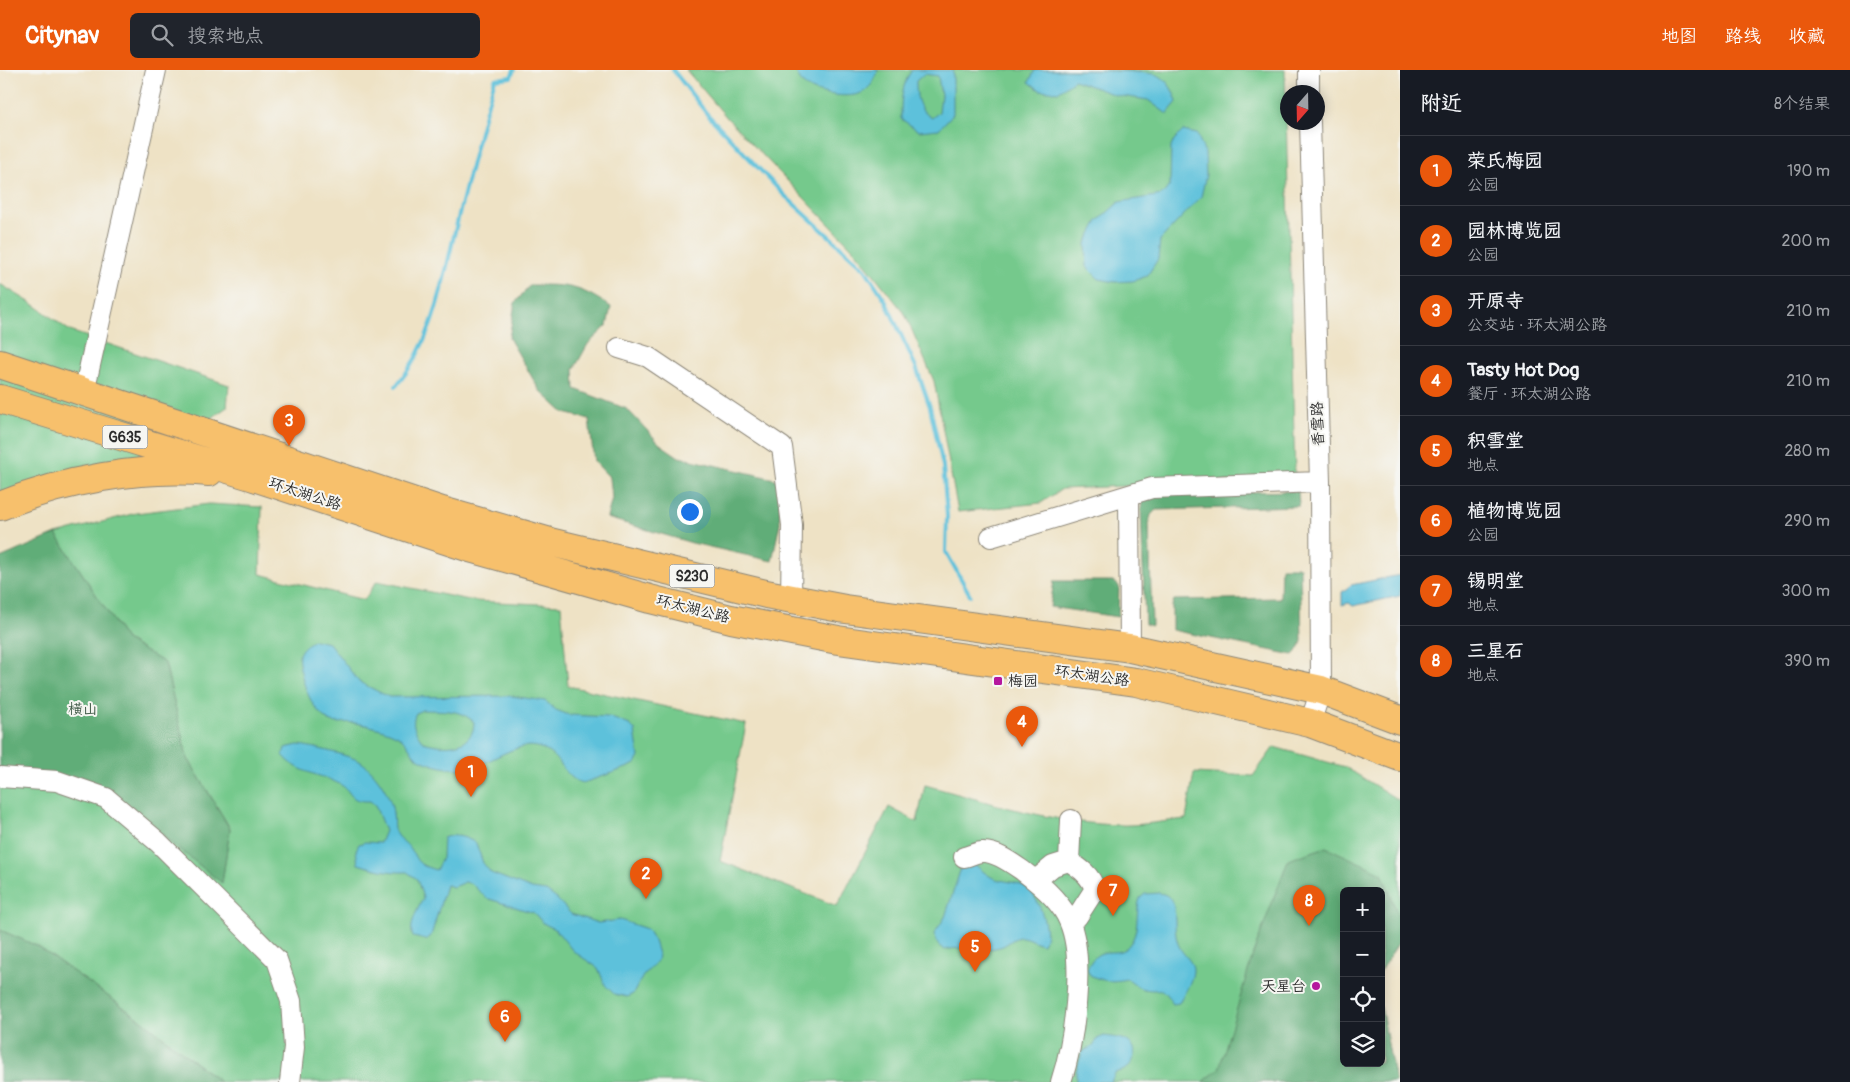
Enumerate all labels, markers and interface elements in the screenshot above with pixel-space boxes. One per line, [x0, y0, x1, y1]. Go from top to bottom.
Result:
search box [130, 13, 480, 58]
text: Citynav [25, 21, 100, 50]
icon: search [148, 21, 176, 49]
text: 搜索地点 [188, 24, 264, 48]
text: 地图 [1661, 25, 1697, 48]
text: 路线 [1725, 25, 1761, 48]
text: 收藏 [1789, 25, 1825, 48]
north arrow [1280, 85, 1325, 130]
text: 附近 [1420, 90, 1462, 117]
text: 8个结果 [1774, 94, 1830, 114]
text: 荣氏梅园 [1467, 149, 1543, 173]
text: 1 [1433, 161, 1439, 181]
text: 190 m [1787, 161, 1830, 181]
text: 公园 [1467, 175, 1499, 195]
text: 园林博览园 [1467, 219, 1562, 243]
text: 2 [1432, 231, 1440, 251]
text: 200 m [1782, 231, 1830, 251]
text: 公园 [1467, 245, 1499, 265]
text: 开原寺 [1467, 289, 1524, 313]
text: 3 [1432, 301, 1440, 321]
text: 210 m [1786, 301, 1830, 321]
text: 公交站 · 环太湖公路 [1467, 315, 1607, 335]
text: Tasty Hot Dog [1467, 358, 1579, 382]
text: 4 [1431, 371, 1441, 391]
text: 210 m [1786, 371, 1830, 391]
text: 餐厅 · 环太湖公路 [1467, 384, 1591, 404]
street label: 香雪路 [1308, 401, 1328, 447]
pin: 3 [273, 405, 305, 446]
road number: G635 [102, 426, 148, 448]
text: 积雪堂 [1467, 429, 1524, 453]
text: 5 [1432, 441, 1440, 461]
text: 280 m [1784, 441, 1830, 461]
text: 地点 [1467, 455, 1499, 475]
street label: 环太湖公路 [266, 473, 344, 515]
your location [677, 499, 703, 525]
text: 植物博览园 [1467, 499, 1562, 523]
text: 6 [1431, 511, 1441, 531]
text: 290 m [1784, 511, 1830, 531]
text: 公园 [1467, 525, 1499, 545]
road number: S230 [670, 564, 714, 588]
text: 锡明堂 [1467, 569, 1524, 593]
text: 7 [1432, 581, 1440, 601]
text: 300 m [1782, 581, 1830, 601]
street label: 环太湖公路 [654, 591, 732, 627]
text: 地点 [1467, 595, 1499, 615]
text: 三星石 [1467, 639, 1524, 663]
text: 8 [1432, 651, 1440, 671]
text: 390 m [1784, 651, 1830, 671]
street label: 环太湖公路 [1054, 661, 1130, 691]
text: 地点 [1467, 665, 1499, 685]
place label: 梅园 [1008, 672, 1038, 691]
marker: 梅园 [992, 675, 1004, 687]
park label: 横山 [68, 700, 98, 719]
pin: 4 [1006, 706, 1038, 747]
pin: 1 [455, 756, 487, 797]
pin: 2 [630, 858, 662, 899]
pin: 7 [1097, 875, 1129, 916]
pin: 8 [1293, 885, 1325, 926]
map controls [1340, 887, 1385, 1067]
button: + [1340, 887, 1385, 932]
pin: 5 [959, 931, 991, 972]
button: − [1340, 932, 1385, 977]
place label: 天星台 [1261, 977, 1306, 996]
button: locate [1340, 977, 1385, 1022]
marker: 天星台 [1310, 980, 1322, 992]
pin: 6 [489, 1001, 521, 1042]
button: layers [1340, 1022, 1385, 1067]

